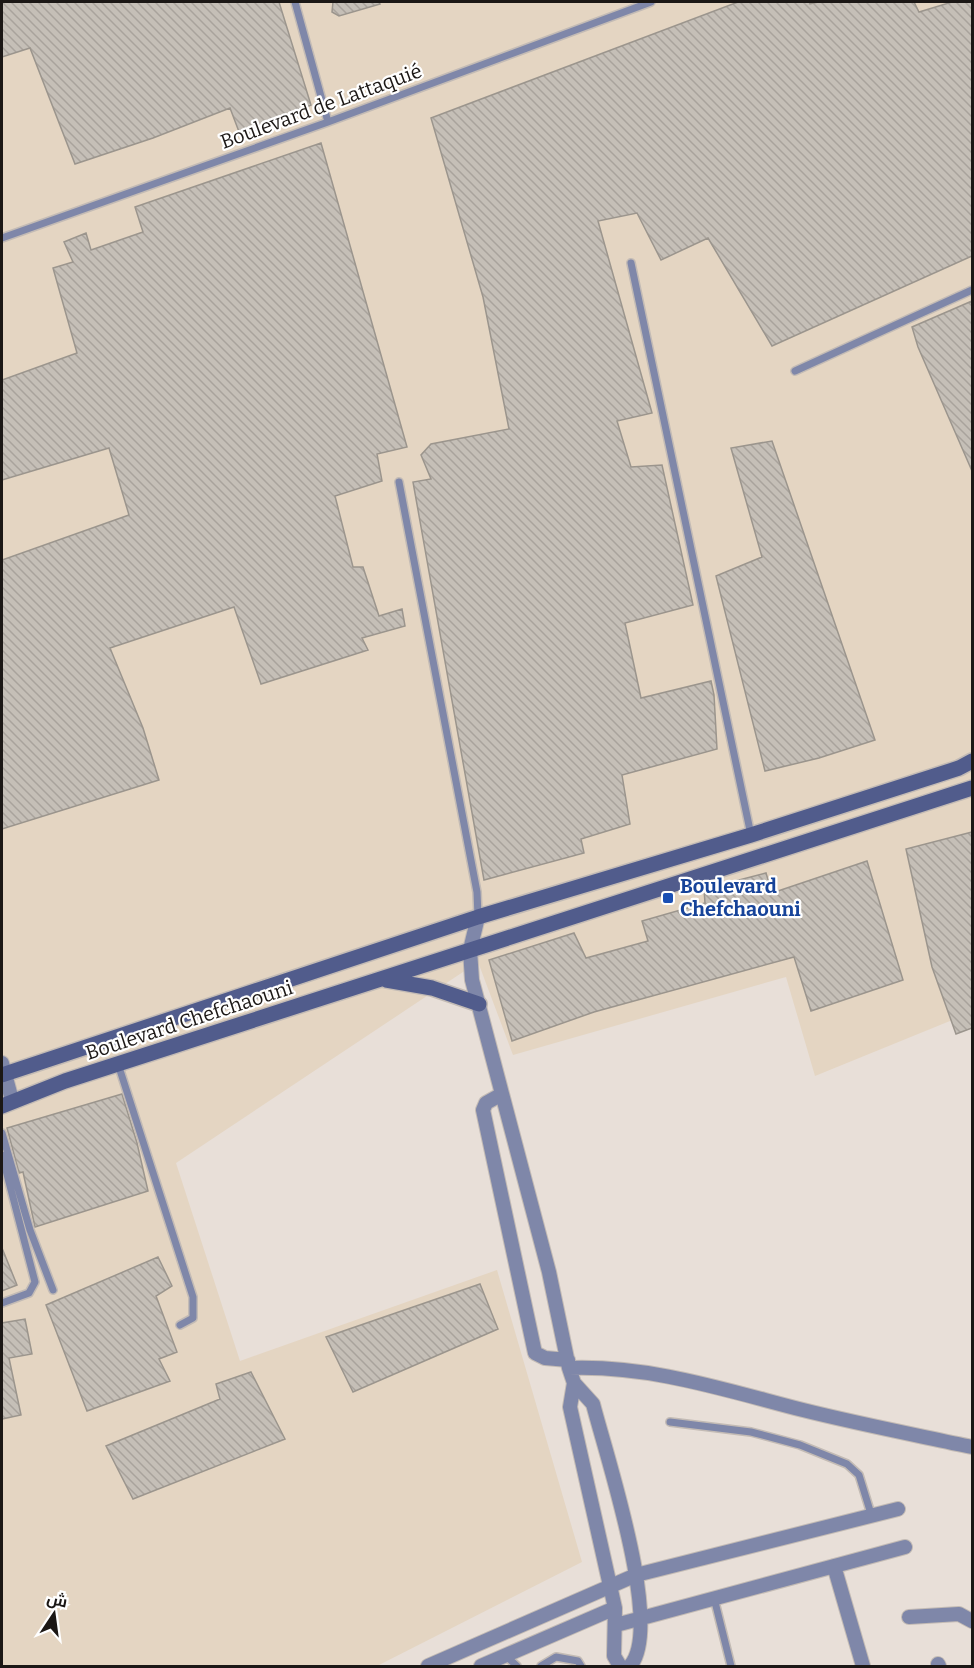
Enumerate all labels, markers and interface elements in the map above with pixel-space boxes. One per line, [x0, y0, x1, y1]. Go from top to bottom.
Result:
street label: Boulevard de Lattaquié [217, 58, 425, 154]
place label: Boulevard Chefchaouni [680, 874, 801, 921]
marker: Boulevard Chefchaouni [661, 891, 675, 905]
street label: Boulevard Chefchaouni [82, 975, 296, 1065]
north arrow [24, 1584, 84, 1644]
text: ش [45, 1588, 69, 1611]

